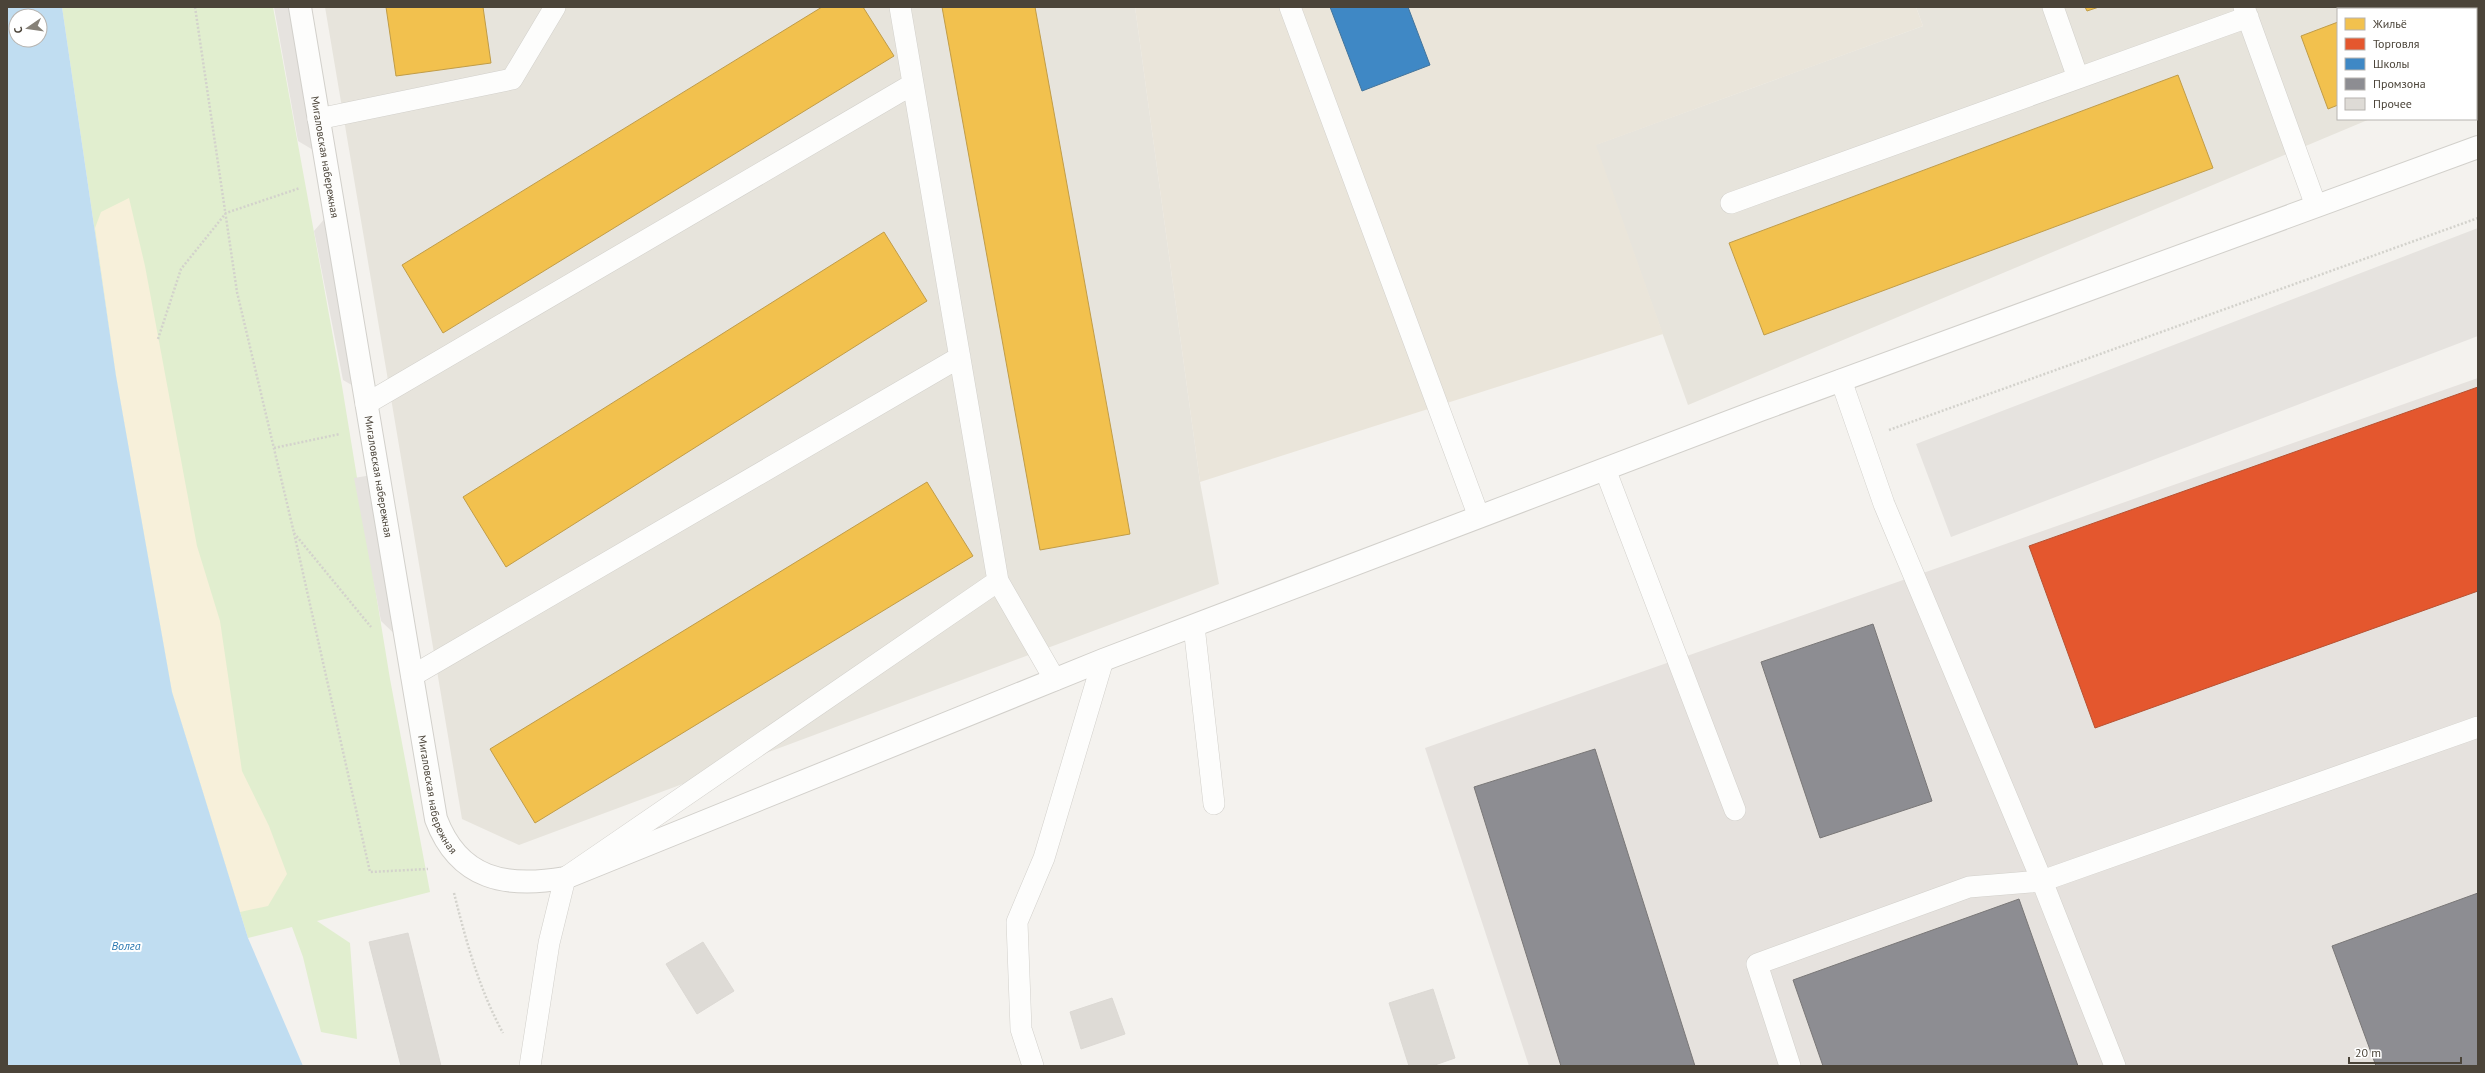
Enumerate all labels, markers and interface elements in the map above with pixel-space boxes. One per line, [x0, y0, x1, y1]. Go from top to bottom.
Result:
north arrow [8, 8, 48, 48]
legend [2337, 8, 2477, 120]
text: Жильё [2372, 16, 2407, 31]
text: С [11, 26, 26, 35]
text: Торговля [2373, 36, 2419, 51]
text: Школы [2373, 56, 2409, 71]
text: Промзона [2373, 76, 2426, 91]
street label: Мигаловская набережная [308, 95, 342, 219]
text: Прочее [2373, 96, 2412, 111]
street label: Мигаловская набережная [362, 414, 396, 538]
street label: Мигаловская набережная [415, 734, 460, 857]
water label: Волга [111, 938, 141, 953]
scale bar [2349, 1039, 2461, 1065]
text: 20 m [2355, 1045, 2381, 1060]

